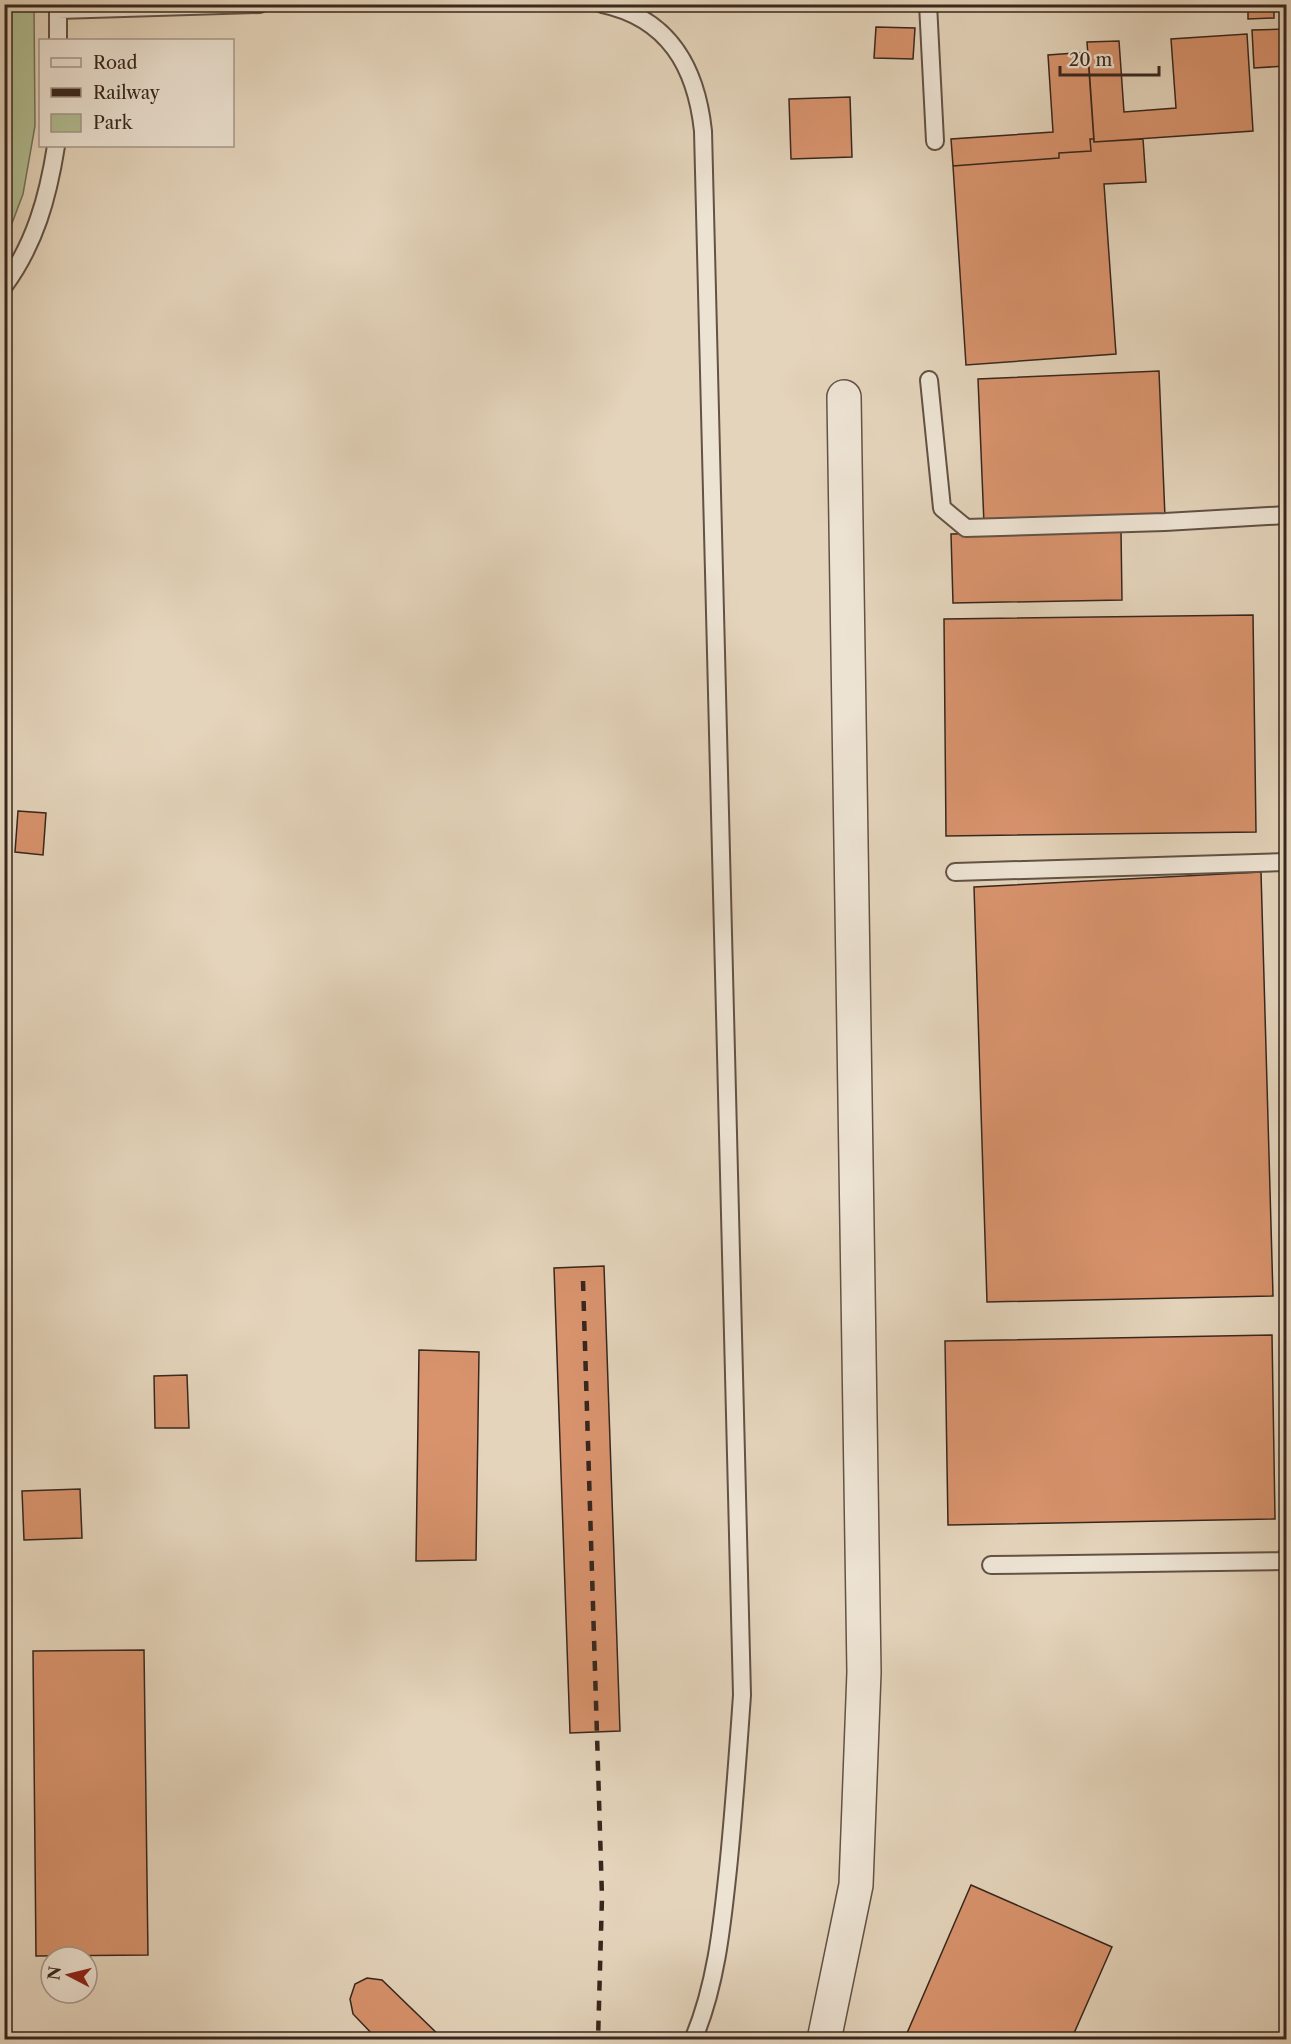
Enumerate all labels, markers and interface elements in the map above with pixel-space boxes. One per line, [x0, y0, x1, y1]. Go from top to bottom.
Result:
legend [39, 39, 234, 147]
scale bar [1060, 39, 1159, 77]
text: 20 m [1069, 49, 1113, 71]
text: Road [93, 52, 138, 74]
text: Railway [93, 82, 161, 104]
text: Park [93, 112, 134, 134]
north arrow [39, 1945, 99, 2005]
text: N [43, 1965, 65, 1981]

